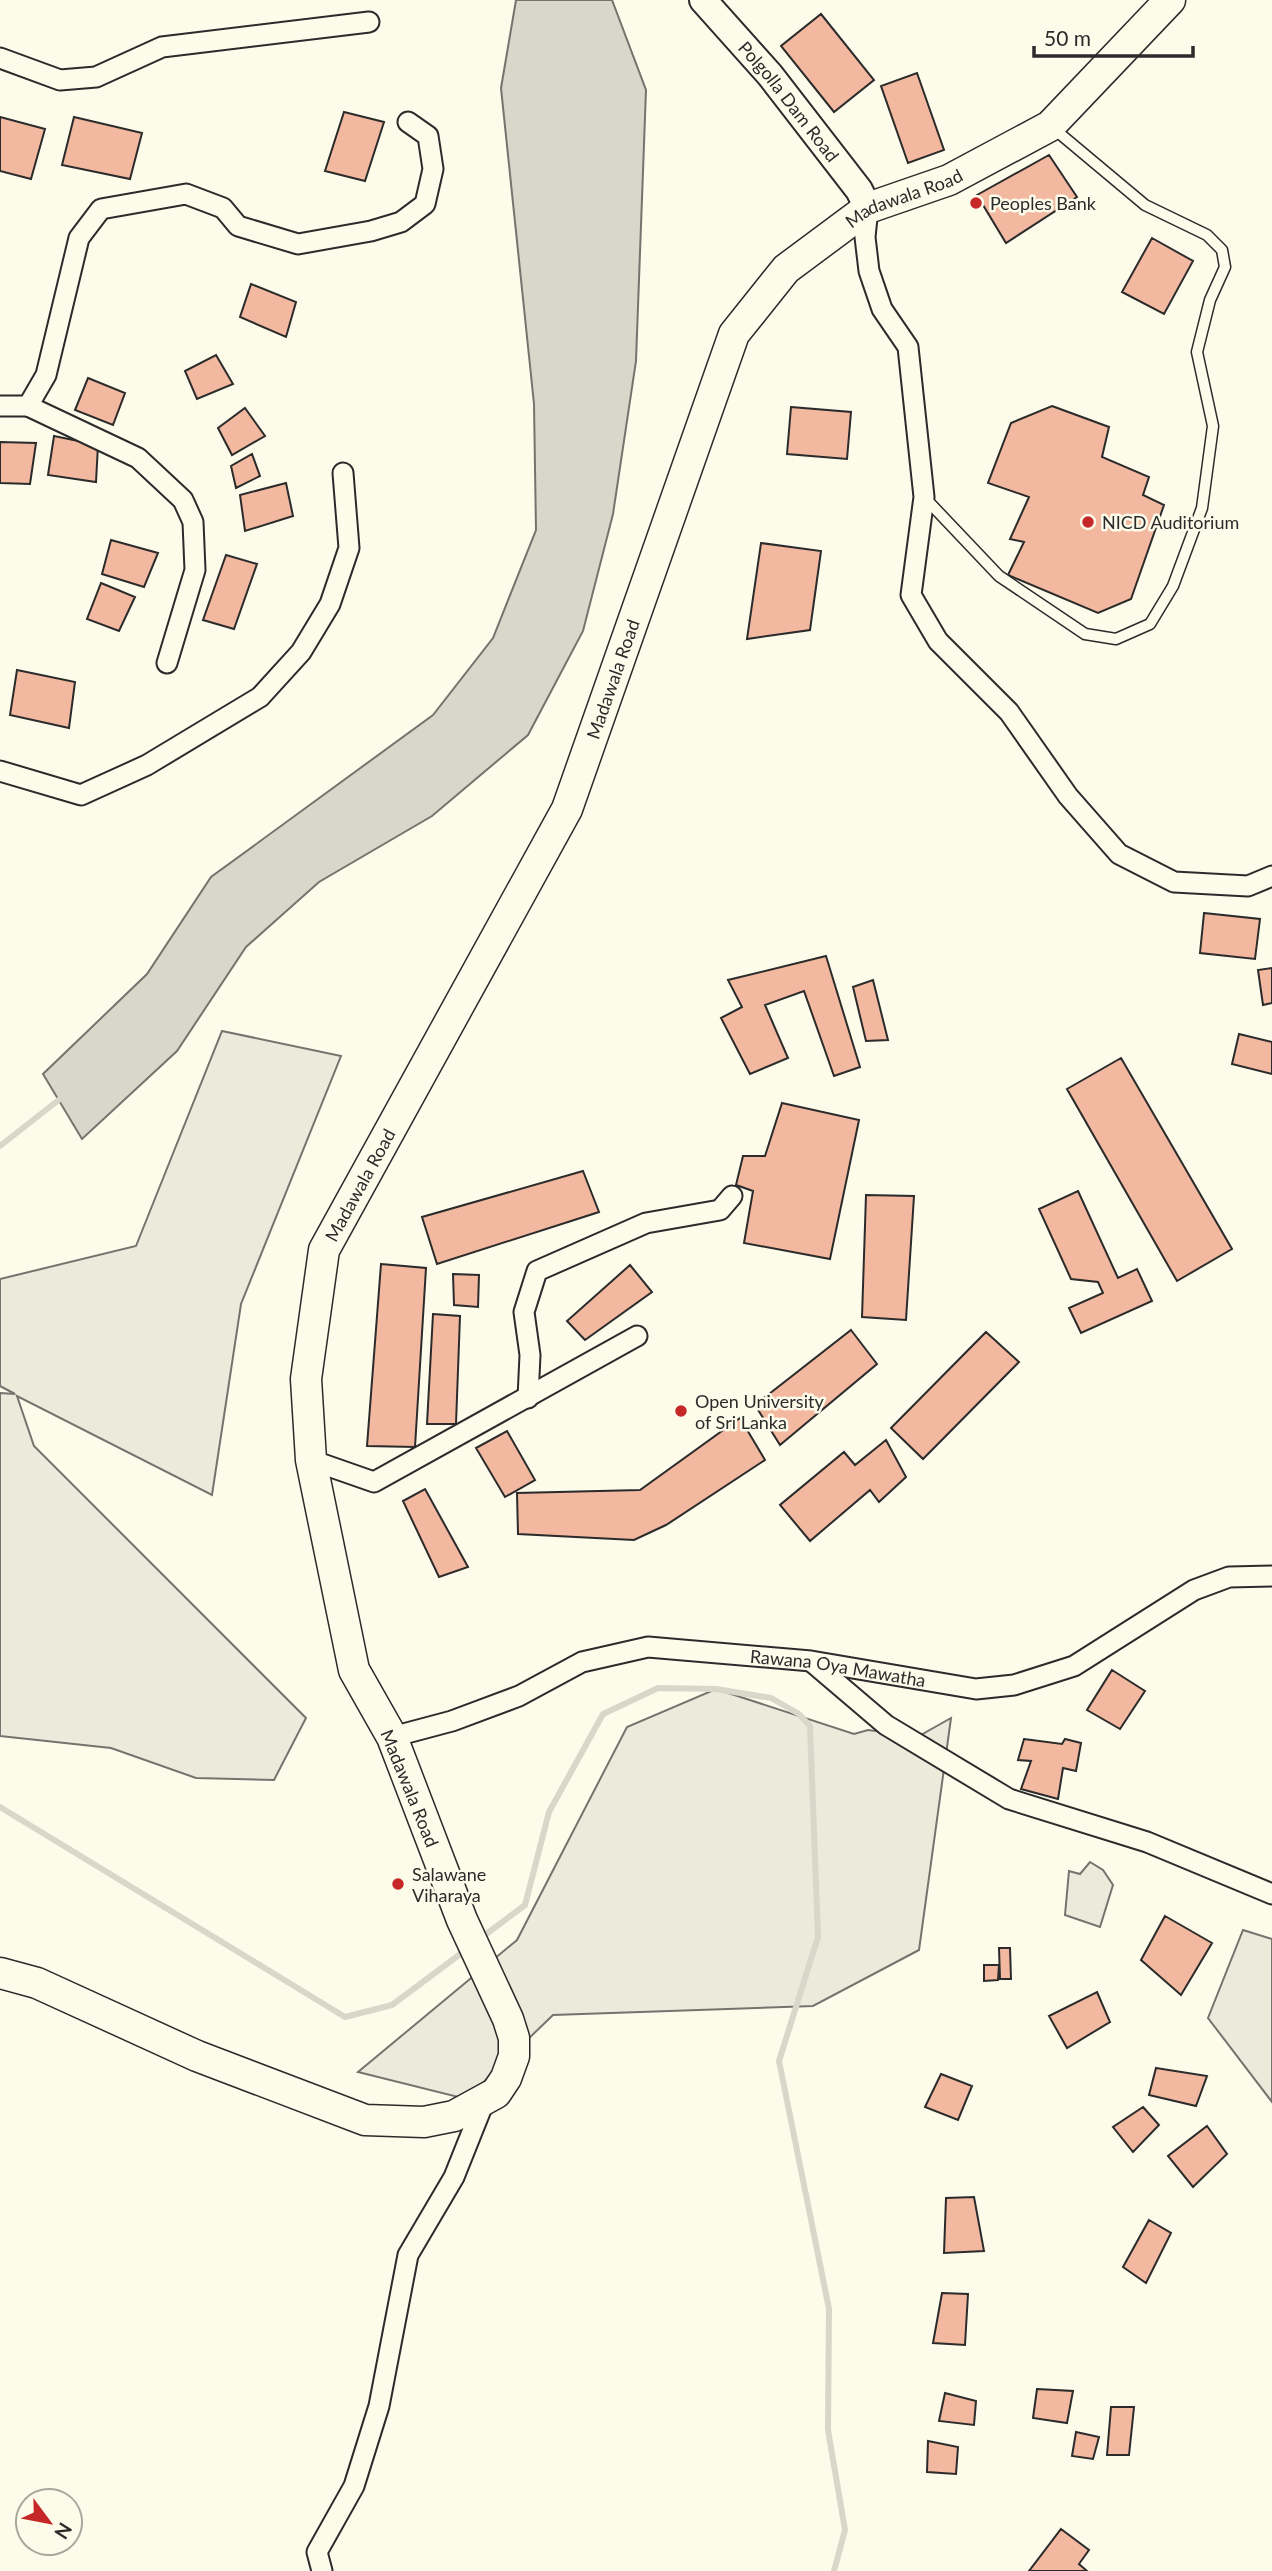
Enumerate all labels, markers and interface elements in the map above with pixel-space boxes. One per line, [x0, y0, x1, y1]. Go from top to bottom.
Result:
scale bar [1034, 14, 1193, 58]
text: 50 m [1044, 25, 1091, 50]
street label: Polgolla Dam Road [734, 37, 844, 166]
street label: Madawala Road [841, 164, 966, 232]
place label: Peoples Bank [990, 192, 1097, 214]
marker: Peoples Bank [968, 195, 984, 211]
place label: NICD Auditorium [1102, 511, 1239, 533]
marker: NICD Auditorium [1080, 514, 1096, 530]
street label: Madawala Road [582, 616, 644, 742]
street label: Madawala Road [320, 1125, 400, 1245]
place label: Open University of Sri Lanka [695, 1390, 824, 1433]
marker: Open University of Sri Lanka [673, 1403, 689, 1419]
street label: Rawana Oya Mawatha [749, 1645, 927, 1691]
street label: Madawala Road [376, 1726, 444, 1850]
place label: Salawane Viharaya [412, 1863, 486, 1906]
marker: Salawane Viharaya [390, 1876, 406, 1892]
north arrow [14, 2487, 84, 2557]
text: N [50, 2519, 77, 2544]

